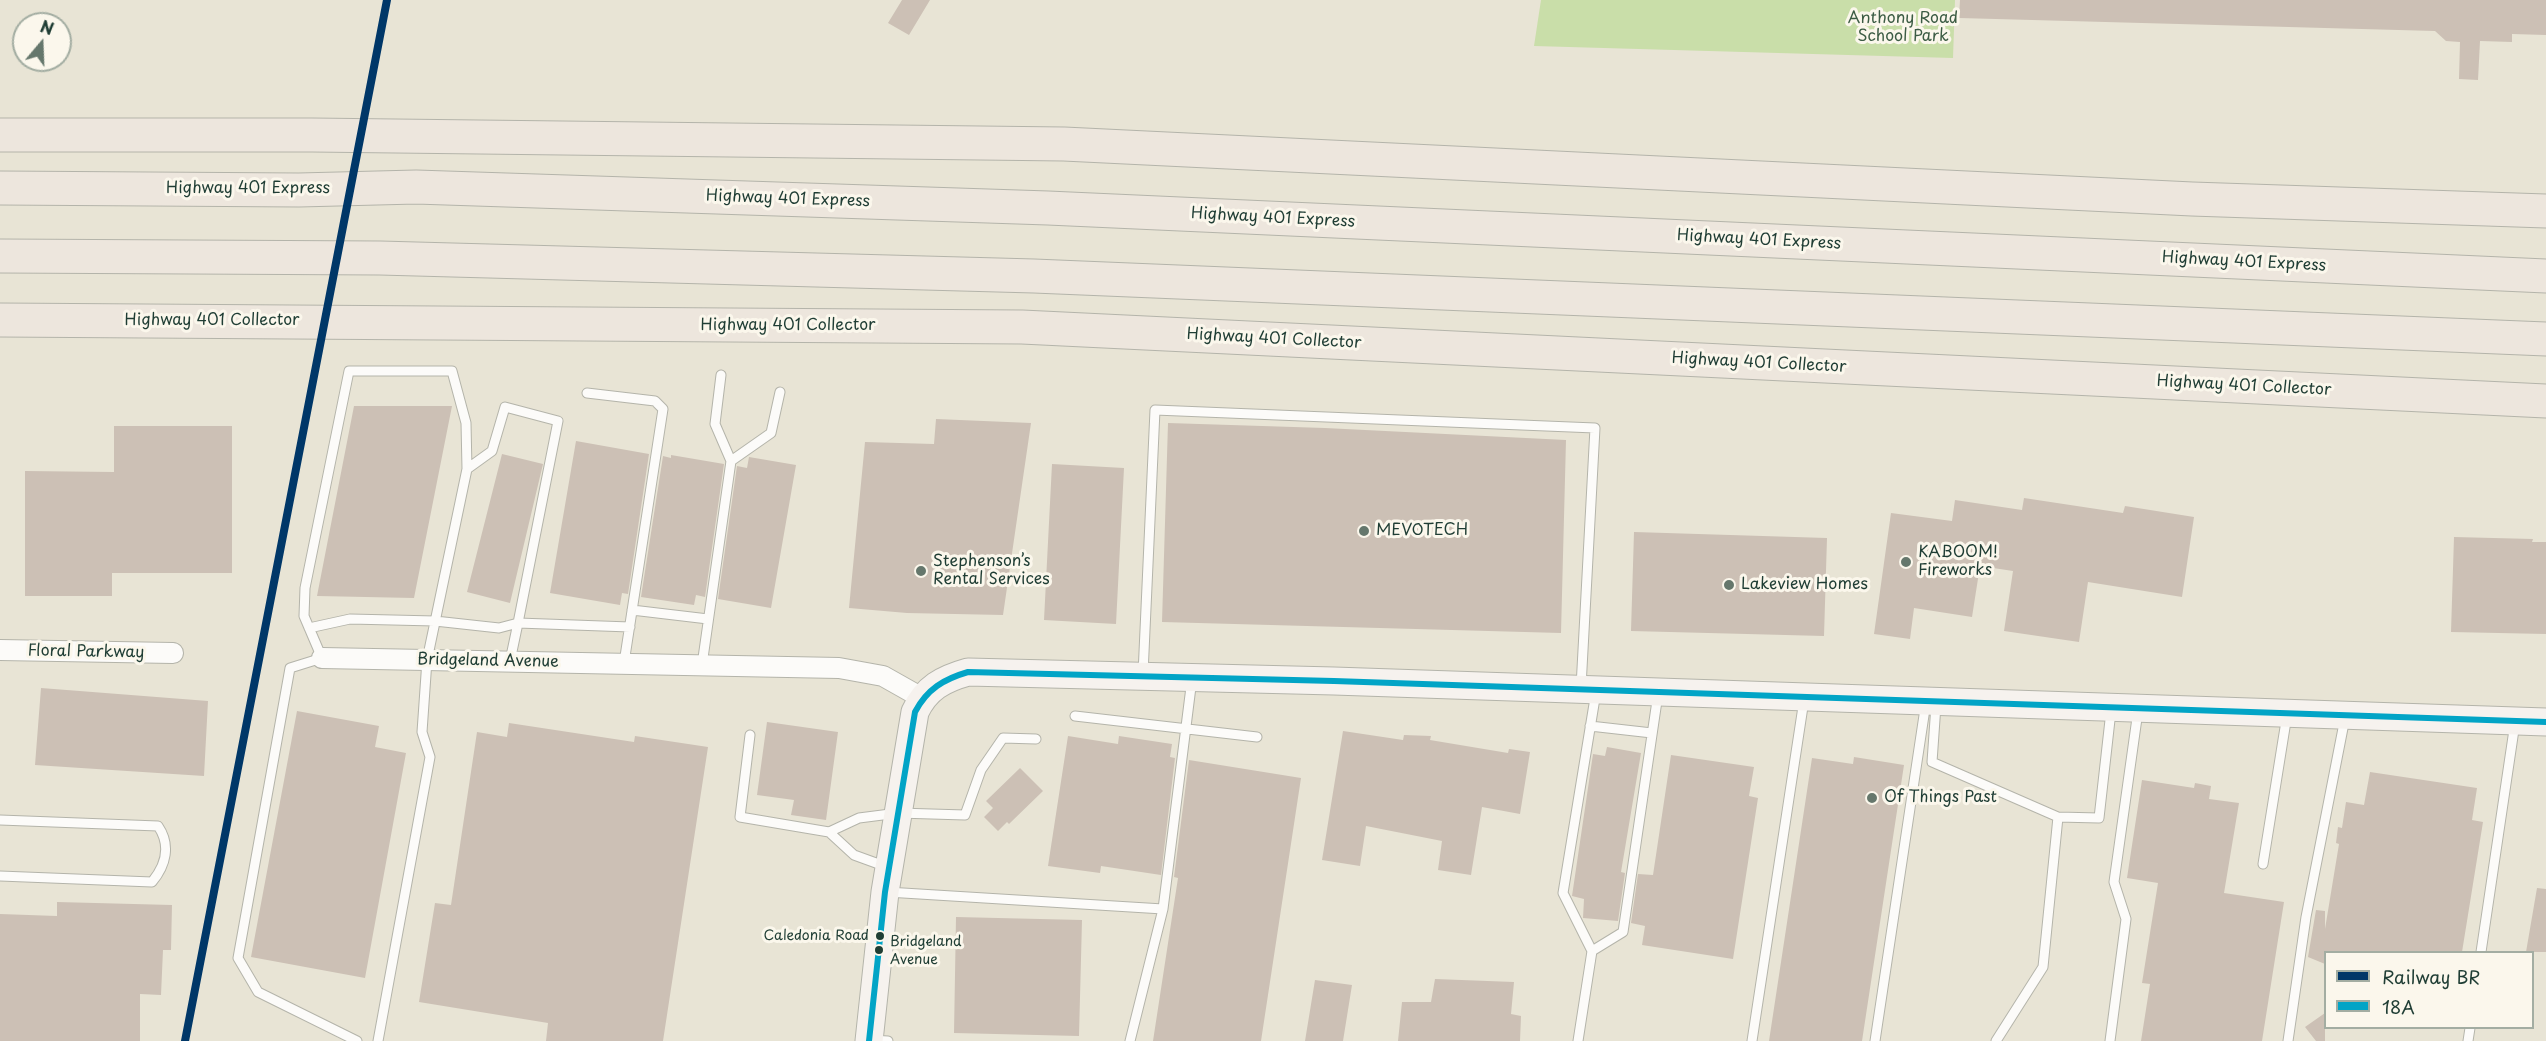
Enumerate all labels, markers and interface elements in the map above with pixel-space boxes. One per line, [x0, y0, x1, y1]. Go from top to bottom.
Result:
park label: Anthony Road School Park [1848, 9, 1958, 47]
north arrow [12, 12, 72, 72]
text: N [37, 13, 57, 40]
street label: Highway 401 Express [166, 179, 330, 199]
street label: Highway 401 Express [706, 187, 870, 211]
street label: Highway 401 Express [1191, 204, 1355, 232]
street label: Highway 401 Express [1677, 226, 1841, 254]
street label: Highway 401 Express [2162, 248, 2326, 276]
street label: Highway 401 Collector [125, 311, 299, 331]
street label: Highway 401 Collector [701, 316, 875, 336]
street label: Highway 401 Collector [1186, 325, 1362, 353]
street label: Highway 401 Collector [1671, 349, 1847, 377]
street label: Highway 401 Collector [2156, 372, 2332, 400]
place label: MEVOTECH [1376, 521, 1468, 541]
marker: MEVOTECH [1357, 524, 1371, 538]
place label: KABOOM! Fireworks [1918, 543, 1998, 581]
place label: Stephenson’s Rental Services [933, 552, 1050, 590]
marker: KABOOM! Fireworks [1899, 555, 1913, 569]
marker: Stephenson’s Rental Services [914, 564, 928, 578]
place label: Lakeview Homes [1741, 575, 1868, 595]
marker: Lakeview Homes [1722, 578, 1736, 592]
street label: Floral Parkway [27, 641, 145, 663]
street label: Bridgeland Avenue [417, 650, 559, 672]
place label: Of Things Past [1884, 788, 1997, 808]
marker: Of Things Past [1865, 791, 1879, 805]
place label: Caledonia Road [764, 928, 869, 944]
marker: Caledonia Road [874, 930, 886, 942]
place label: Bridgeland Avenue [890, 934, 962, 966]
marker: Bridgeland Avenue [873, 944, 885, 956]
legend [2324, 951, 2534, 1029]
text: Railway BR [2382, 963, 2480, 990]
text: 18A [2382, 993, 2415, 1020]

